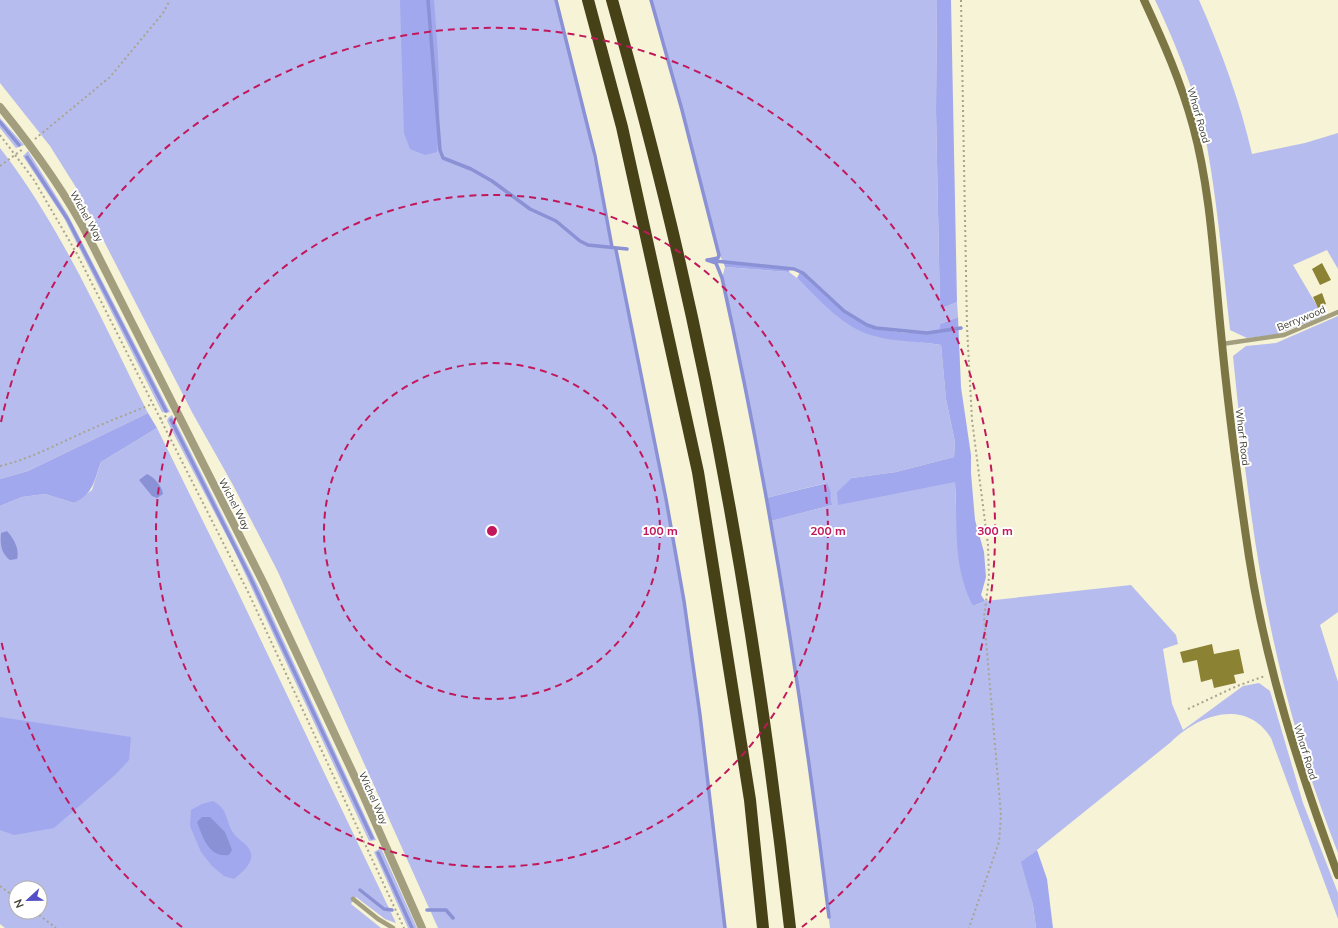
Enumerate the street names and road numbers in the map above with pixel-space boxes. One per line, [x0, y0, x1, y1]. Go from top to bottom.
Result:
street label: Wharf Road [1184, 86, 1213, 145]
street label: Wichel Way [67, 188, 106, 245]
street label: Berrywood [1275, 303, 1327, 334]
street label: Wharf Road [1233, 408, 1252, 466]
street label: Wichel Way [216, 476, 253, 533]
street label: Wharf Road [1291, 723, 1320, 781]
street label: Wichel Way [356, 770, 391, 827]

